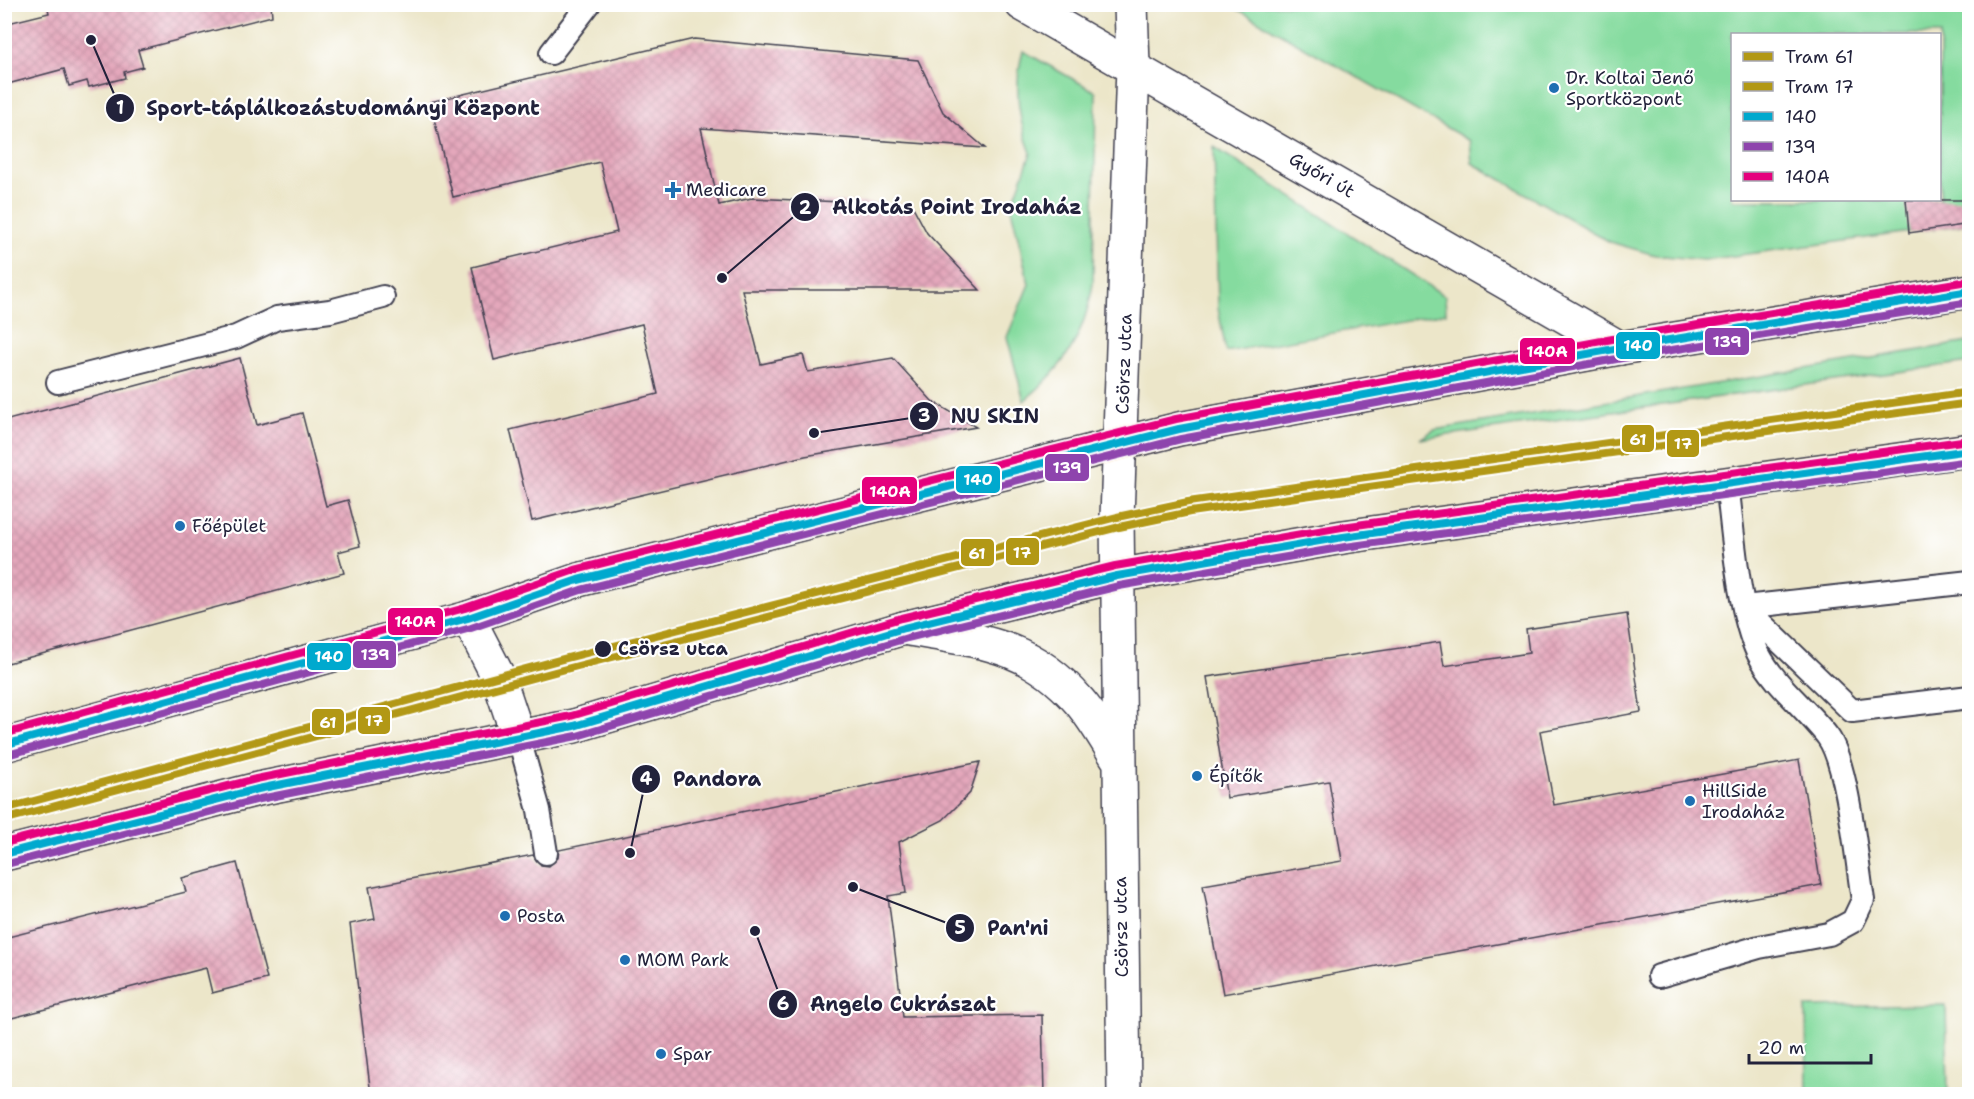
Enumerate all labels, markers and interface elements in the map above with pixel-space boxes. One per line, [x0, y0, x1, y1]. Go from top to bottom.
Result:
legend [1731, 33, 1941, 201]
text: Tram 61 [1785, 45, 1853, 69]
place label: Dr. Koltai Jenő Sportközpont [1566, 66, 1694, 111]
text: Tram 17 [1785, 75, 1854, 99]
marker: Dr. Koltai Jenő Sportközpont [1547, 81, 1561, 95]
callout: Sport-táplálkozástudományi Központ [105, 89, 552, 127]
text: Sport-táplálkozástudományi Központ [146, 95, 540, 121]
text: 1 [116, 96, 124, 120]
text: 140 [1785, 105, 1817, 129]
text: 139 [1785, 135, 1816, 159]
street label: Győri út [1285, 147, 1359, 203]
text: 140A [1785, 165, 1830, 189]
place label: Medicare [686, 178, 767, 202]
marker: Medicare [664, 181, 682, 199]
callout: Alkotás Point Irodaház [790, 188, 1094, 226]
text: Alkotás Point Irodaház [832, 194, 1082, 220]
text: 2 [799, 196, 812, 220]
street label: Csörsz utca [1110, 313, 1138, 415]
line badge: 139 [1704, 327, 1750, 356]
line badge: 140 [1615, 331, 1661, 360]
text: 139 [1713, 331, 1741, 352]
text: 140 [1623, 335, 1653, 356]
line badge: 140A [1519, 337, 1576, 365]
text: 140A [1526, 341, 1568, 362]
callout: NU SKIN [909, 397, 1052, 435]
text: NU SKIN [951, 403, 1039, 429]
text: 3 [918, 404, 930, 428]
line badge: 61 [1621, 424, 1655, 453]
text: 61 [1629, 429, 1647, 450]
line badge: 17 [1666, 429, 1700, 458]
text: 17 [1674, 433, 1692, 454]
line badge: 139 [1044, 453, 1090, 482]
text: 139 [1053, 457, 1081, 478]
line badge: 140 [955, 465, 1001, 494]
text: 140 [963, 469, 993, 490]
line badge: 140A [861, 476, 918, 505]
text: 140A [869, 481, 911, 502]
place label: Főépület [192, 514, 266, 538]
marker: Főépület [173, 519, 187, 533]
line badge: 17 [1005, 537, 1040, 566]
line badge: 61 [960, 538, 995, 567]
text: 17 [1013, 542, 1031, 563]
text: 61 [968, 543, 986, 564]
line badge: 140A [387, 607, 444, 636]
text: 140A [394, 611, 436, 632]
place label: Csörsz utca [618, 637, 728, 661]
marker: Csörsz utca [593, 639, 613, 659]
line badge: 139 [352, 640, 397, 669]
line badge: 140 [306, 642, 352, 671]
text: 139 [361, 644, 389, 665]
text: 140 [314, 646, 344, 667]
line badge: 17 [357, 706, 391, 735]
line badge: 61 [311, 708, 345, 736]
text: 17 [365, 710, 383, 731]
text: 61 [319, 712, 337, 733]
callout: Pandora [631, 760, 773, 798]
place label: Építők [1209, 764, 1263, 788]
text: Pandora [673, 766, 761, 792]
text: 4 [640, 767, 653, 791]
marker: Építők [1190, 769, 1204, 783]
place label: HillSide Irodaház [1702, 779, 1785, 824]
marker: HillSide Irodaház [1683, 794, 1697, 808]
street label: Csörsz utca [1108, 876, 1134, 978]
place label: Posta [517, 904, 565, 928]
marker: Posta [498, 909, 512, 923]
callout: Pan'ni [945, 909, 1060, 947]
text: Pan'ni [987, 915, 1049, 941]
text: 5 [954, 916, 966, 940]
place label: MOM Park [637, 948, 729, 972]
marker: MOM Park [618, 953, 632, 967]
callout: Angelo Cukrászat [768, 985, 1008, 1023]
text: Angelo Cukrászat [810, 991, 996, 1017]
text: 6 [777, 992, 789, 1016]
scale bar [1749, 1027, 1870, 1065]
text: 20 m [1758, 1036, 1804, 1060]
place label: Spar [673, 1042, 712, 1066]
marker: Spar [654, 1047, 668, 1061]

